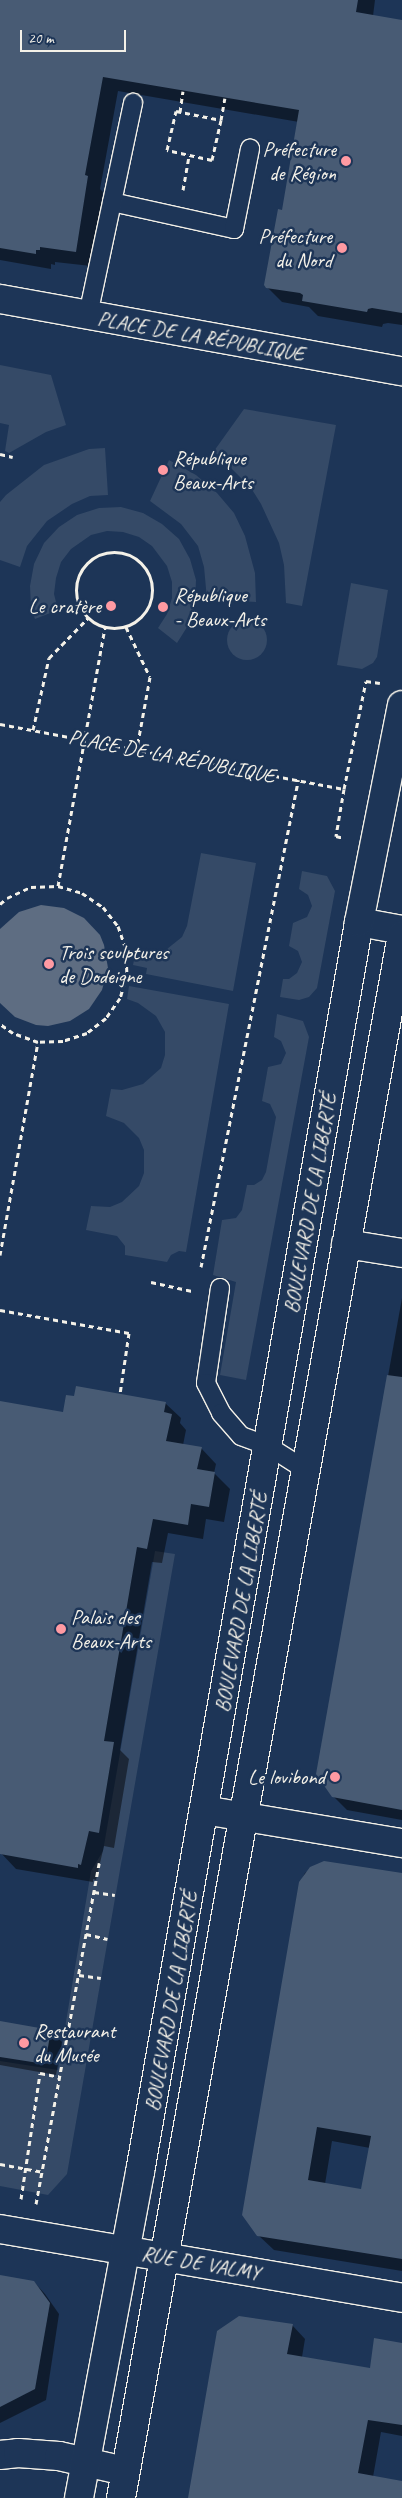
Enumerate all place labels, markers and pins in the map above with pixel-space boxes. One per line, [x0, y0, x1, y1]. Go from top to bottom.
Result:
place label: Préfecture de Région [262, 136, 336, 186]
marker: Préfecture de Région [340, 155, 352, 167]
place label: Préfecture du Nord [258, 223, 332, 273]
marker: Préfecture du Nord [336, 242, 348, 254]
place label: République Beaux-Arts [173, 445, 253, 495]
marker: République Beaux-Arts [157, 464, 169, 476]
place label: République - Beaux-Arts [174, 582, 266, 632]
place label: Le cratère [28, 593, 101, 619]
marker: Le cratère [105, 600, 117, 612]
marker: République - Beaux-Arts [156, 600, 170, 614]
place label: Trois sculptures de Dodeigne [59, 939, 168, 989]
marker: Trois sculptures de Dodeigne [43, 958, 55, 970]
place label: Palais des Beaux-Arts [71, 1604, 151, 1654]
marker: Palais des Beaux-Arts [55, 1623, 67, 1635]
place label: Le lovibond [248, 1764, 325, 1790]
marker: Le lovibond [329, 1771, 341, 1783]
place label: Restaurant du Musée [34, 2018, 115, 2068]
marker: Restaurant du Musée [18, 2037, 30, 2049]

